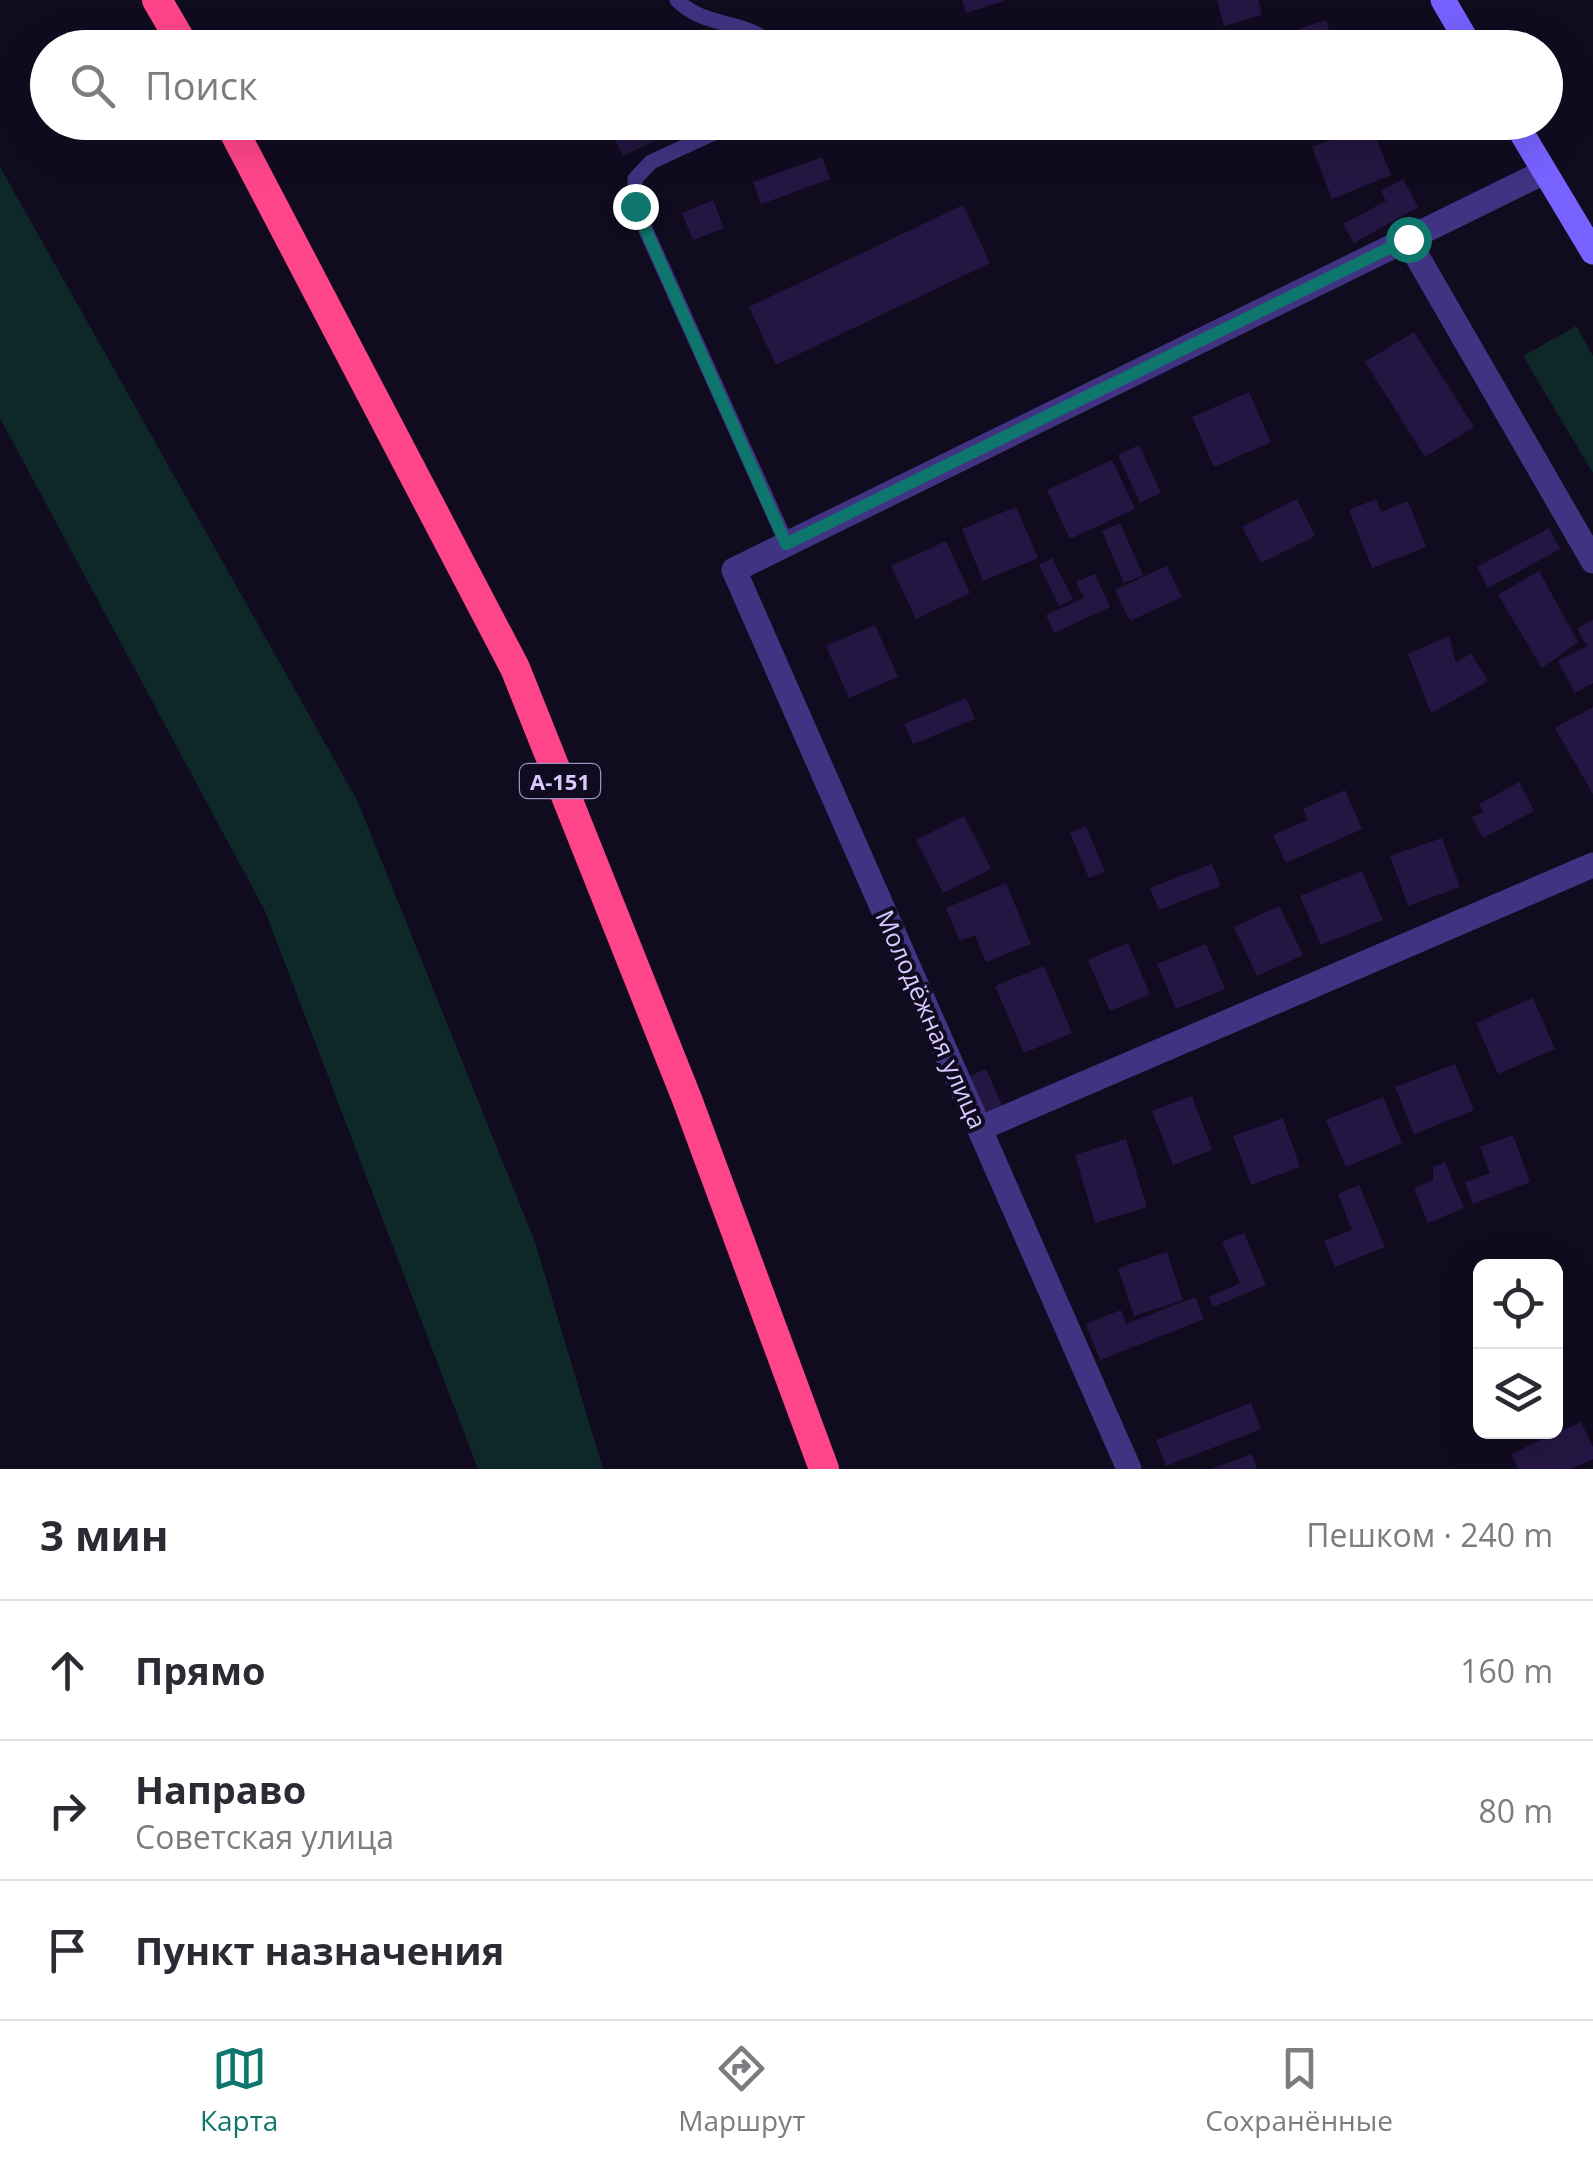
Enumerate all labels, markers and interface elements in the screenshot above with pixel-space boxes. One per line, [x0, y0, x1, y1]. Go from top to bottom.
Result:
search box [30, 30, 1563, 140]
icon: search [65, 58, 120, 113]
text: Поиск [145, 59, 258, 111]
route end [613, 184, 659, 230]
route start [1386, 217, 1432, 263]
road number: А-151 [520, 764, 600, 798]
street label: Молодёжная улица [868, 904, 996, 1134]
map controls [1473, 1259, 1563, 1439]
button: locate [1473, 1259, 1563, 1349]
button: layers [1473, 1349, 1563, 1439]
text: 3 мин [40, 1506, 168, 1563]
text: Пешком · 240 m [1306, 1513, 1553, 1556]
icon: ahead [40, 1643, 95, 1698]
text: Прямо [135, 1644, 266, 1696]
text: 160 m [1460, 1649, 1553, 1692]
text: Направо [135, 1763, 306, 1815]
icon: right [40, 1783, 95, 1838]
text: 80 m [1478, 1789, 1553, 1832]
text: Советская улица [135, 1815, 394, 1858]
icon: arrive [40, 1923, 95, 1978]
text: Пункт назначения [135, 1924, 504, 1976]
tab: Карта [200, 2041, 278, 2139]
tab: Маршрут [678, 2041, 805, 2139]
tab: Сохранённые [1205, 2041, 1393, 2139]

